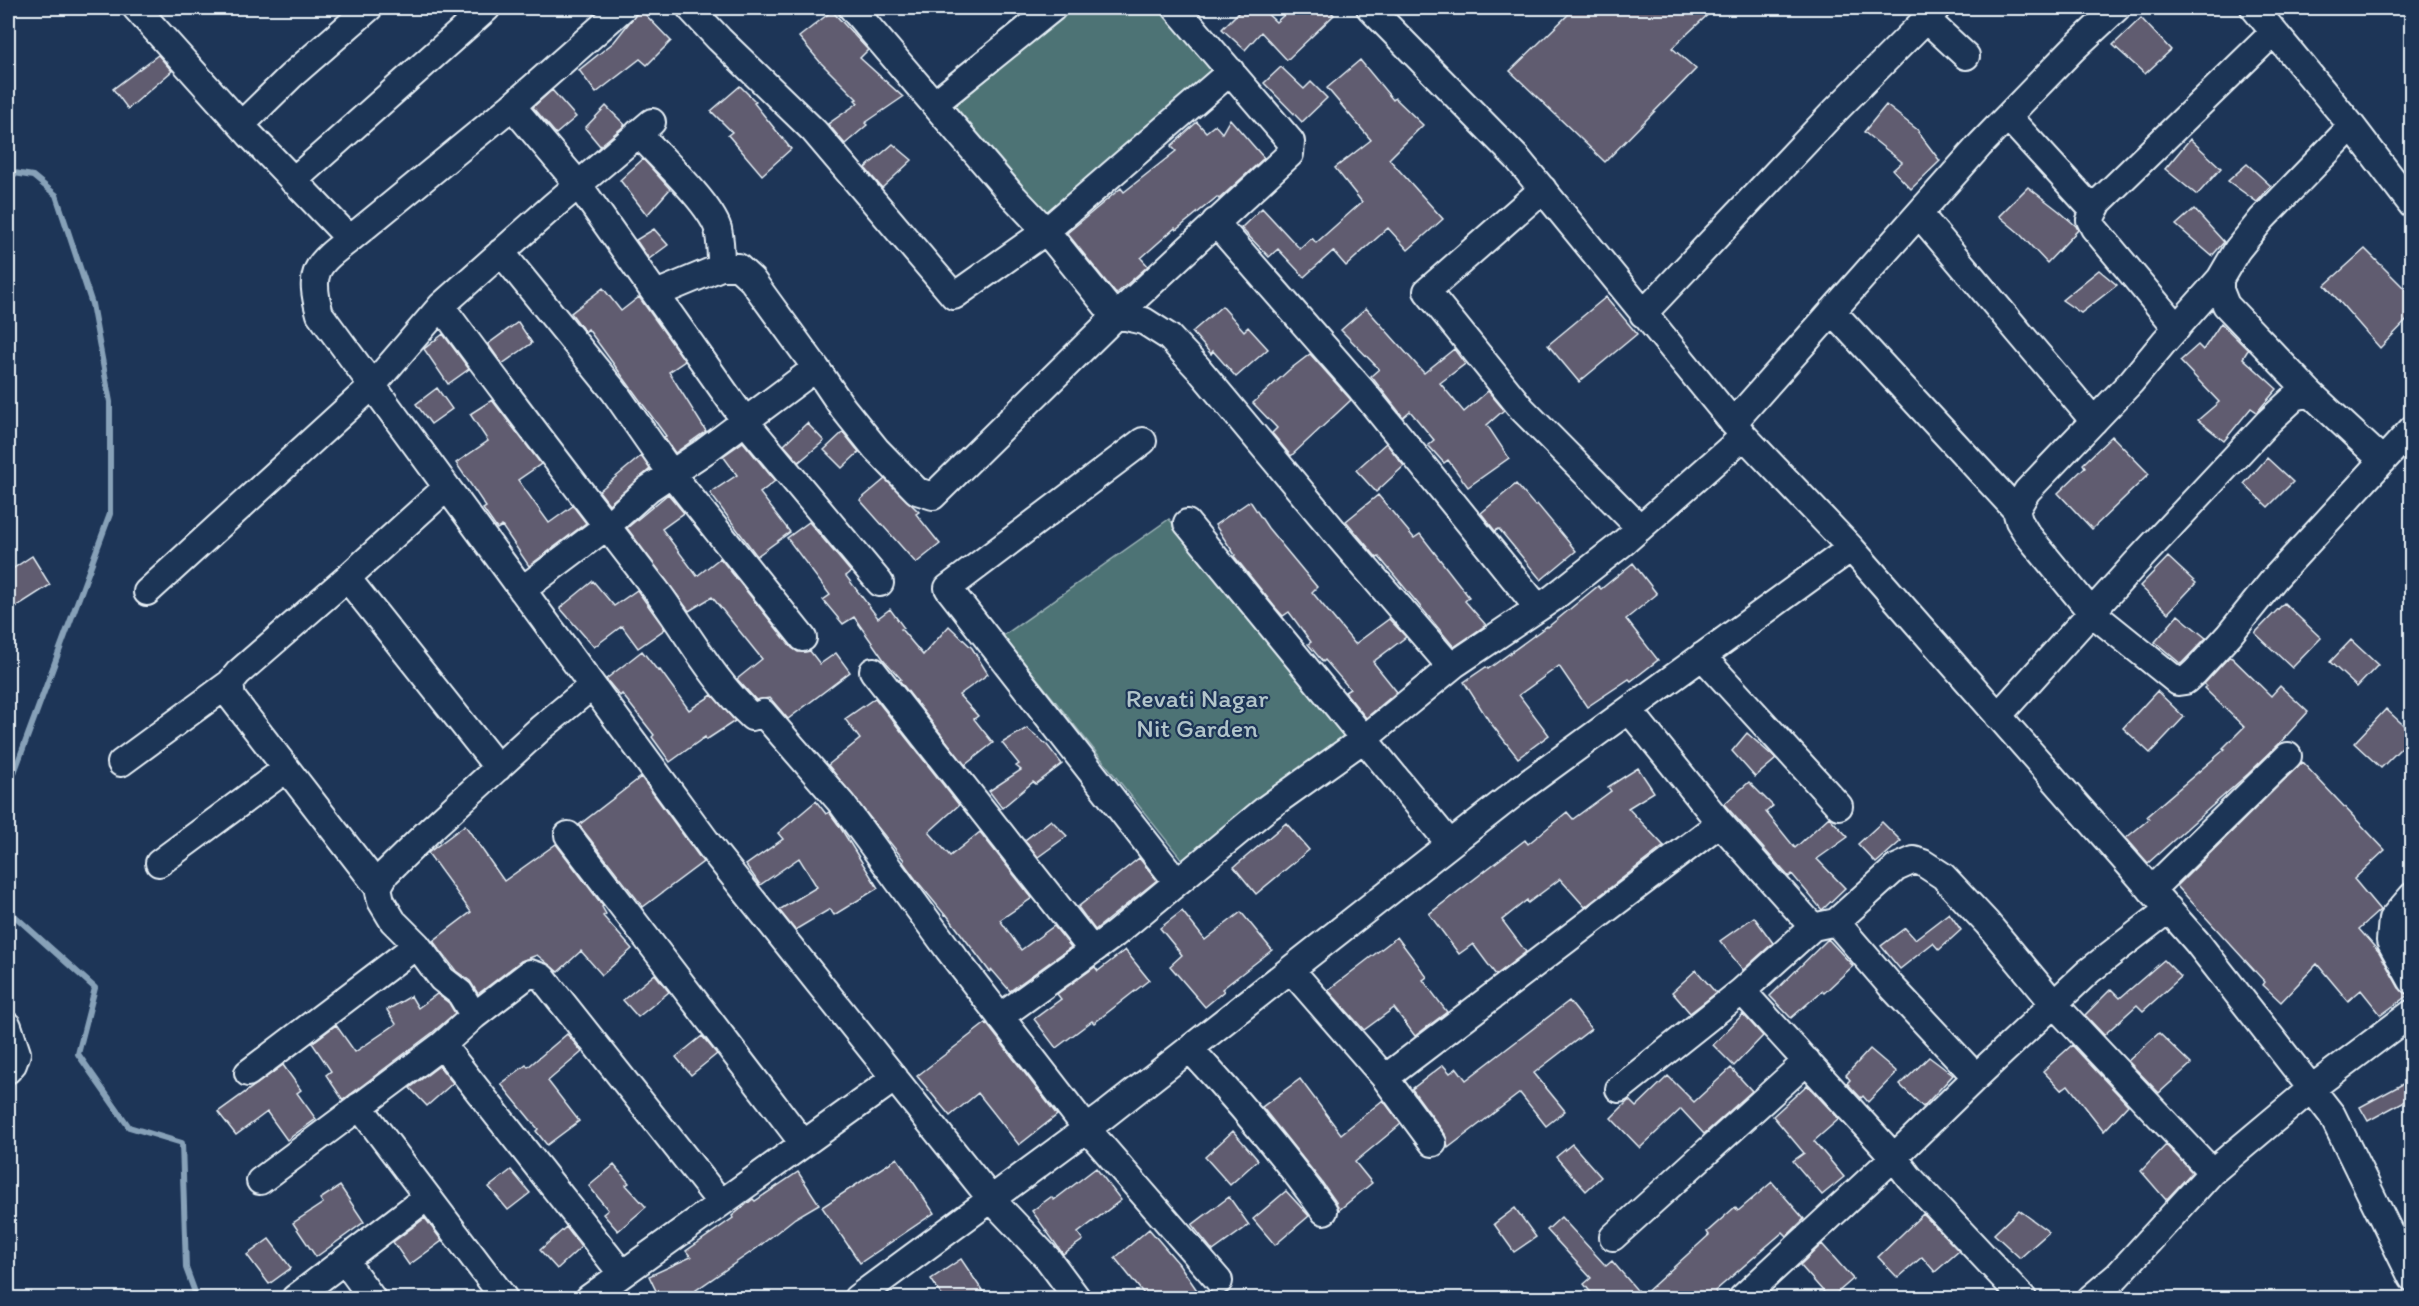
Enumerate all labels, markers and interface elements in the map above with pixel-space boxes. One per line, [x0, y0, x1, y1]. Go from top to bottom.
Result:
park label: Revati Nagar Nit Garden [1126, 682, 1269, 744]

